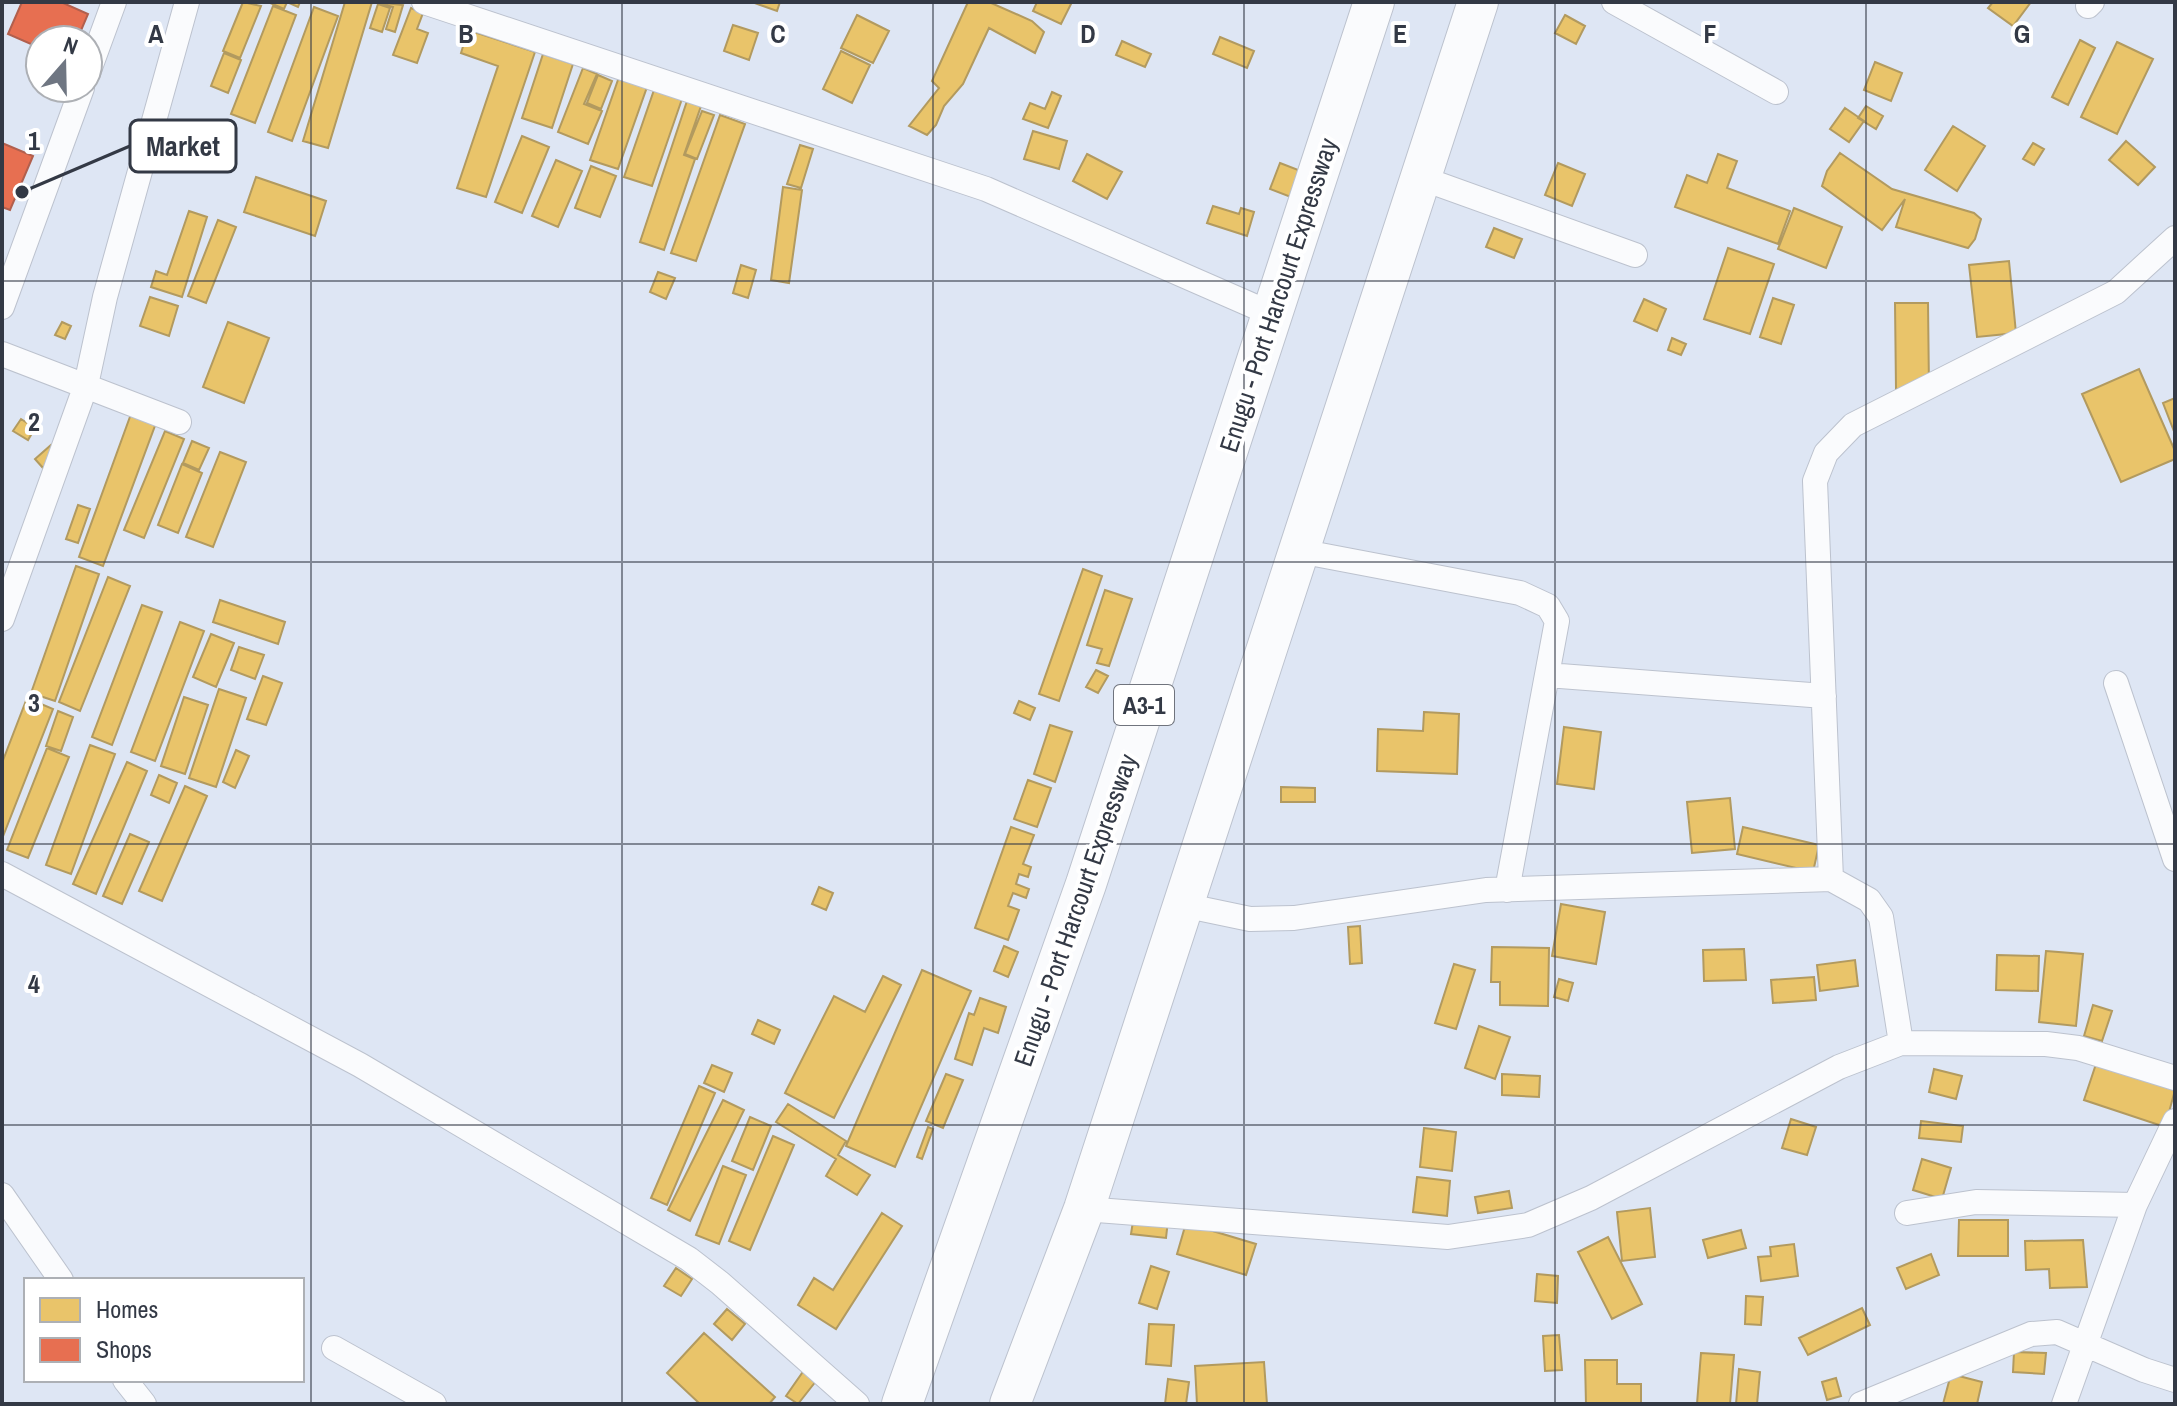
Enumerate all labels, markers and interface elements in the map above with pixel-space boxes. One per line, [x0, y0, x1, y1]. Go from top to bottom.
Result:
text: A [148, 16, 164, 51]
text: B [458, 16, 474, 51]
text: C [770, 16, 786, 51]
text: D [1080, 16, 1096, 51]
text: E [1393, 16, 1407, 51]
text: F [1703, 16, 1717, 51]
text: G [2014, 16, 2030, 51]
north arrow [24, 24, 104, 104]
text: N [60, 29, 82, 62]
callout: Market [130, 120, 236, 172]
text: 1 [28, 123, 40, 158]
text: Market [146, 127, 220, 165]
street label: Enugu - Port Harcourt Expressway [1211, 133, 1345, 456]
text: 2 [28, 404, 40, 439]
text: 3 [28, 685, 40, 720]
road number: A3-1 [1114, 685, 1174, 725]
street label: Enugu - Port Harcourt Expressway [1005, 749, 1145, 1071]
text: 4 [28, 966, 40, 1001]
legend [24, 1278, 304, 1382]
text: Homes [96, 1293, 158, 1325]
text: Shops [96, 1333, 152, 1365]

